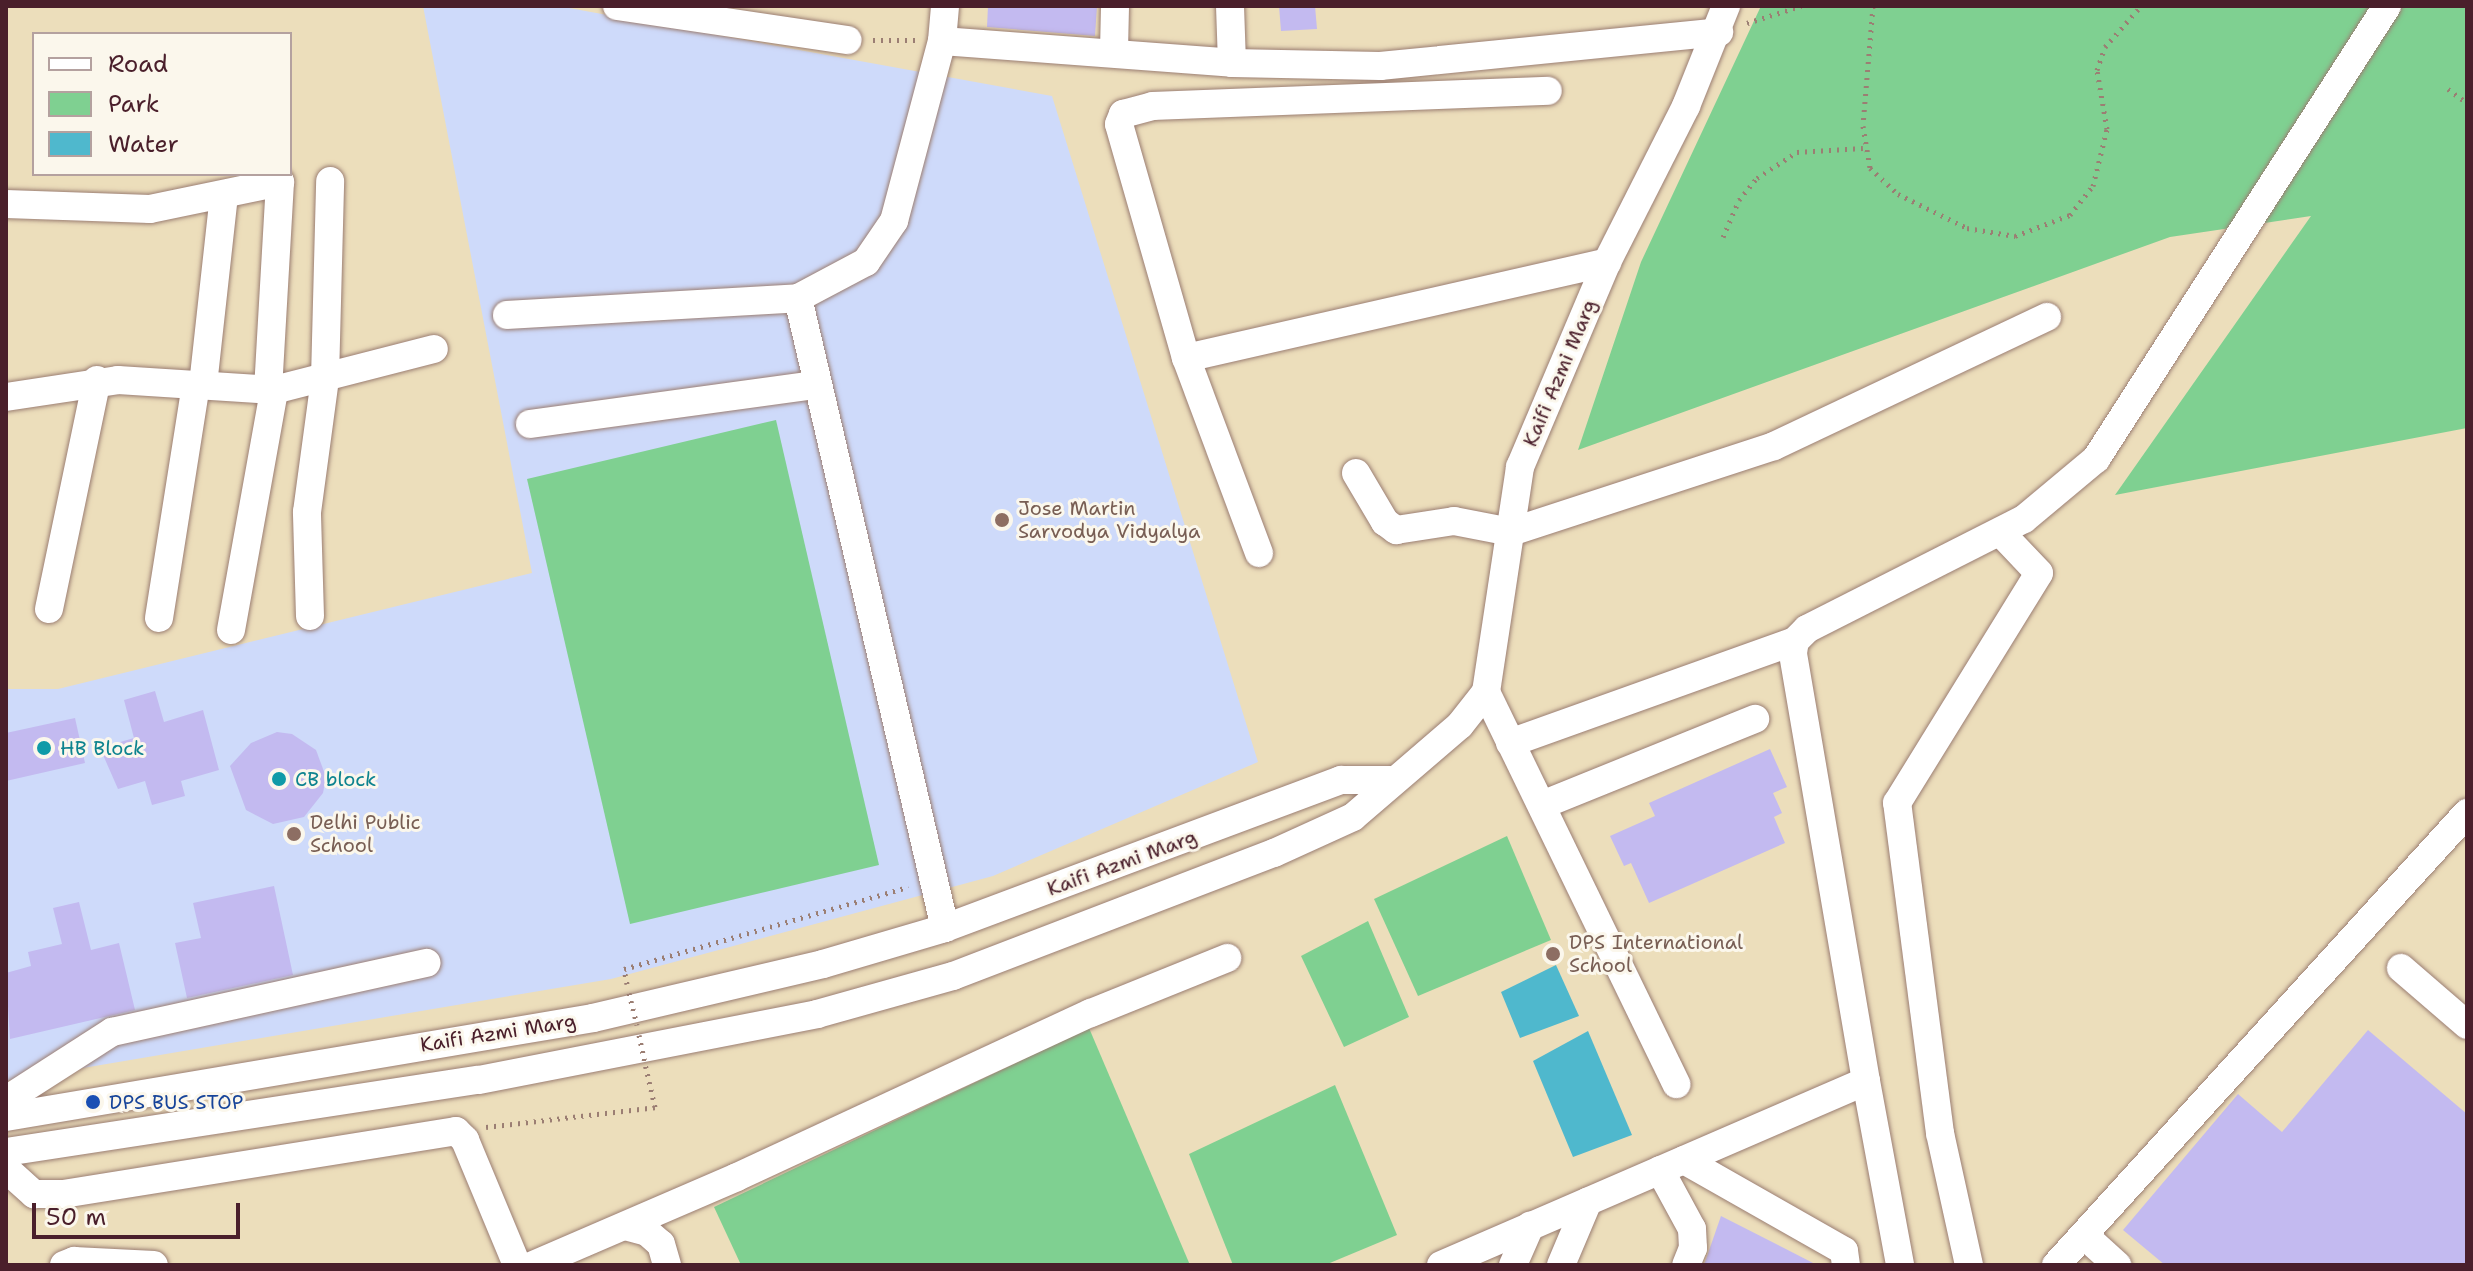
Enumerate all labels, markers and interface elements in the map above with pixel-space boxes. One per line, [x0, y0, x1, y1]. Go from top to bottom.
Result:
legend [32, 32, 292, 176]
text: Road [108, 48, 168, 80]
text: Park [108, 88, 160, 120]
text: Water [108, 128, 179, 160]
street label: Kaifi Azmi Marg [1518, 296, 1602, 450]
place label: Jose Martin Sarvodya Vidyalya [1018, 496, 1201, 543]
marker: Jose Martin Sarvodya Vidyalya [993, 511, 1011, 529]
place label: HB Block [60, 736, 145, 760]
marker: HB Block [35, 739, 53, 757]
place label: CB block [295, 767, 377, 791]
marker: CB block [270, 770, 288, 788]
place label: Delhi Public School [310, 810, 421, 857]
marker: Delhi Public School [285, 825, 303, 843]
street label: Kaifi Azmi Marg [1044, 825, 1200, 901]
place label: DPS International School [1569, 930, 1743, 977]
marker: DPS International School [1544, 945, 1562, 963]
street label: Kaifi Azmi Marg [418, 1009, 578, 1057]
place label: DPS BUS STOP [109, 1090, 243, 1114]
marker: DPS BUS STOP [84, 1093, 102, 1111]
scale bar [36, 1187, 244, 1237]
text: 50 m [46, 1201, 106, 1233]

